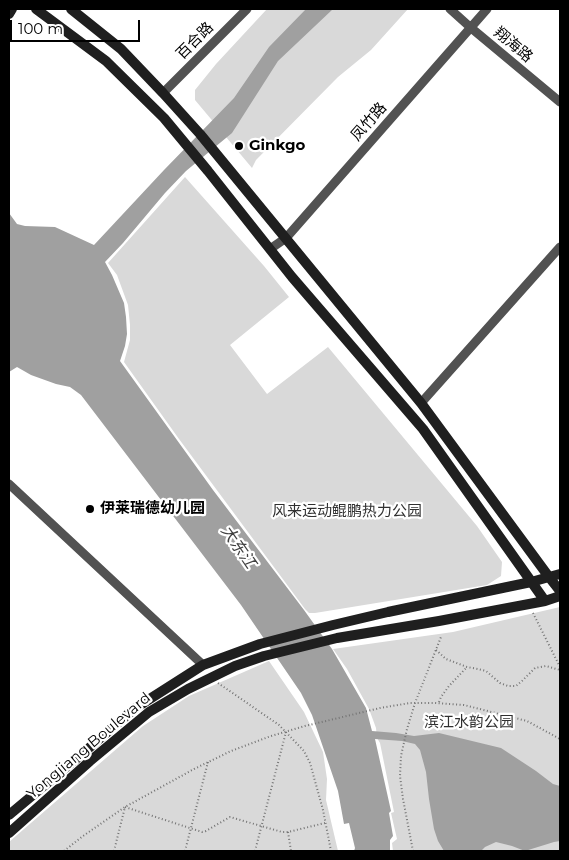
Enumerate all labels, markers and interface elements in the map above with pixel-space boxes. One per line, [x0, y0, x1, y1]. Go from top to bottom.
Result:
scale bar [12, 10, 142, 42]
text: 100 m [18, 19, 63, 38]
street label: 百合路 [173, 19, 217, 63]
street label: 翔海路 [490, 24, 536, 66]
street label: 凤竹路 [347, 99, 391, 145]
place label: Ginkgo [249, 137, 305, 155]
marker: Ginkgo [233, 140, 245, 152]
place label: 伊莱瑞德幼儿园 [100, 500, 205, 518]
marker: 伊莱瑞德幼儿园 [84, 503, 96, 515]
park label: 风来运动鲲鹏热力公园 [272, 503, 422, 521]
water label: 大东江 [216, 522, 260, 572]
street label: Yongjiang Boulevard [23, 689, 155, 803]
park label: 滨江水韵公园 [424, 714, 514, 732]

